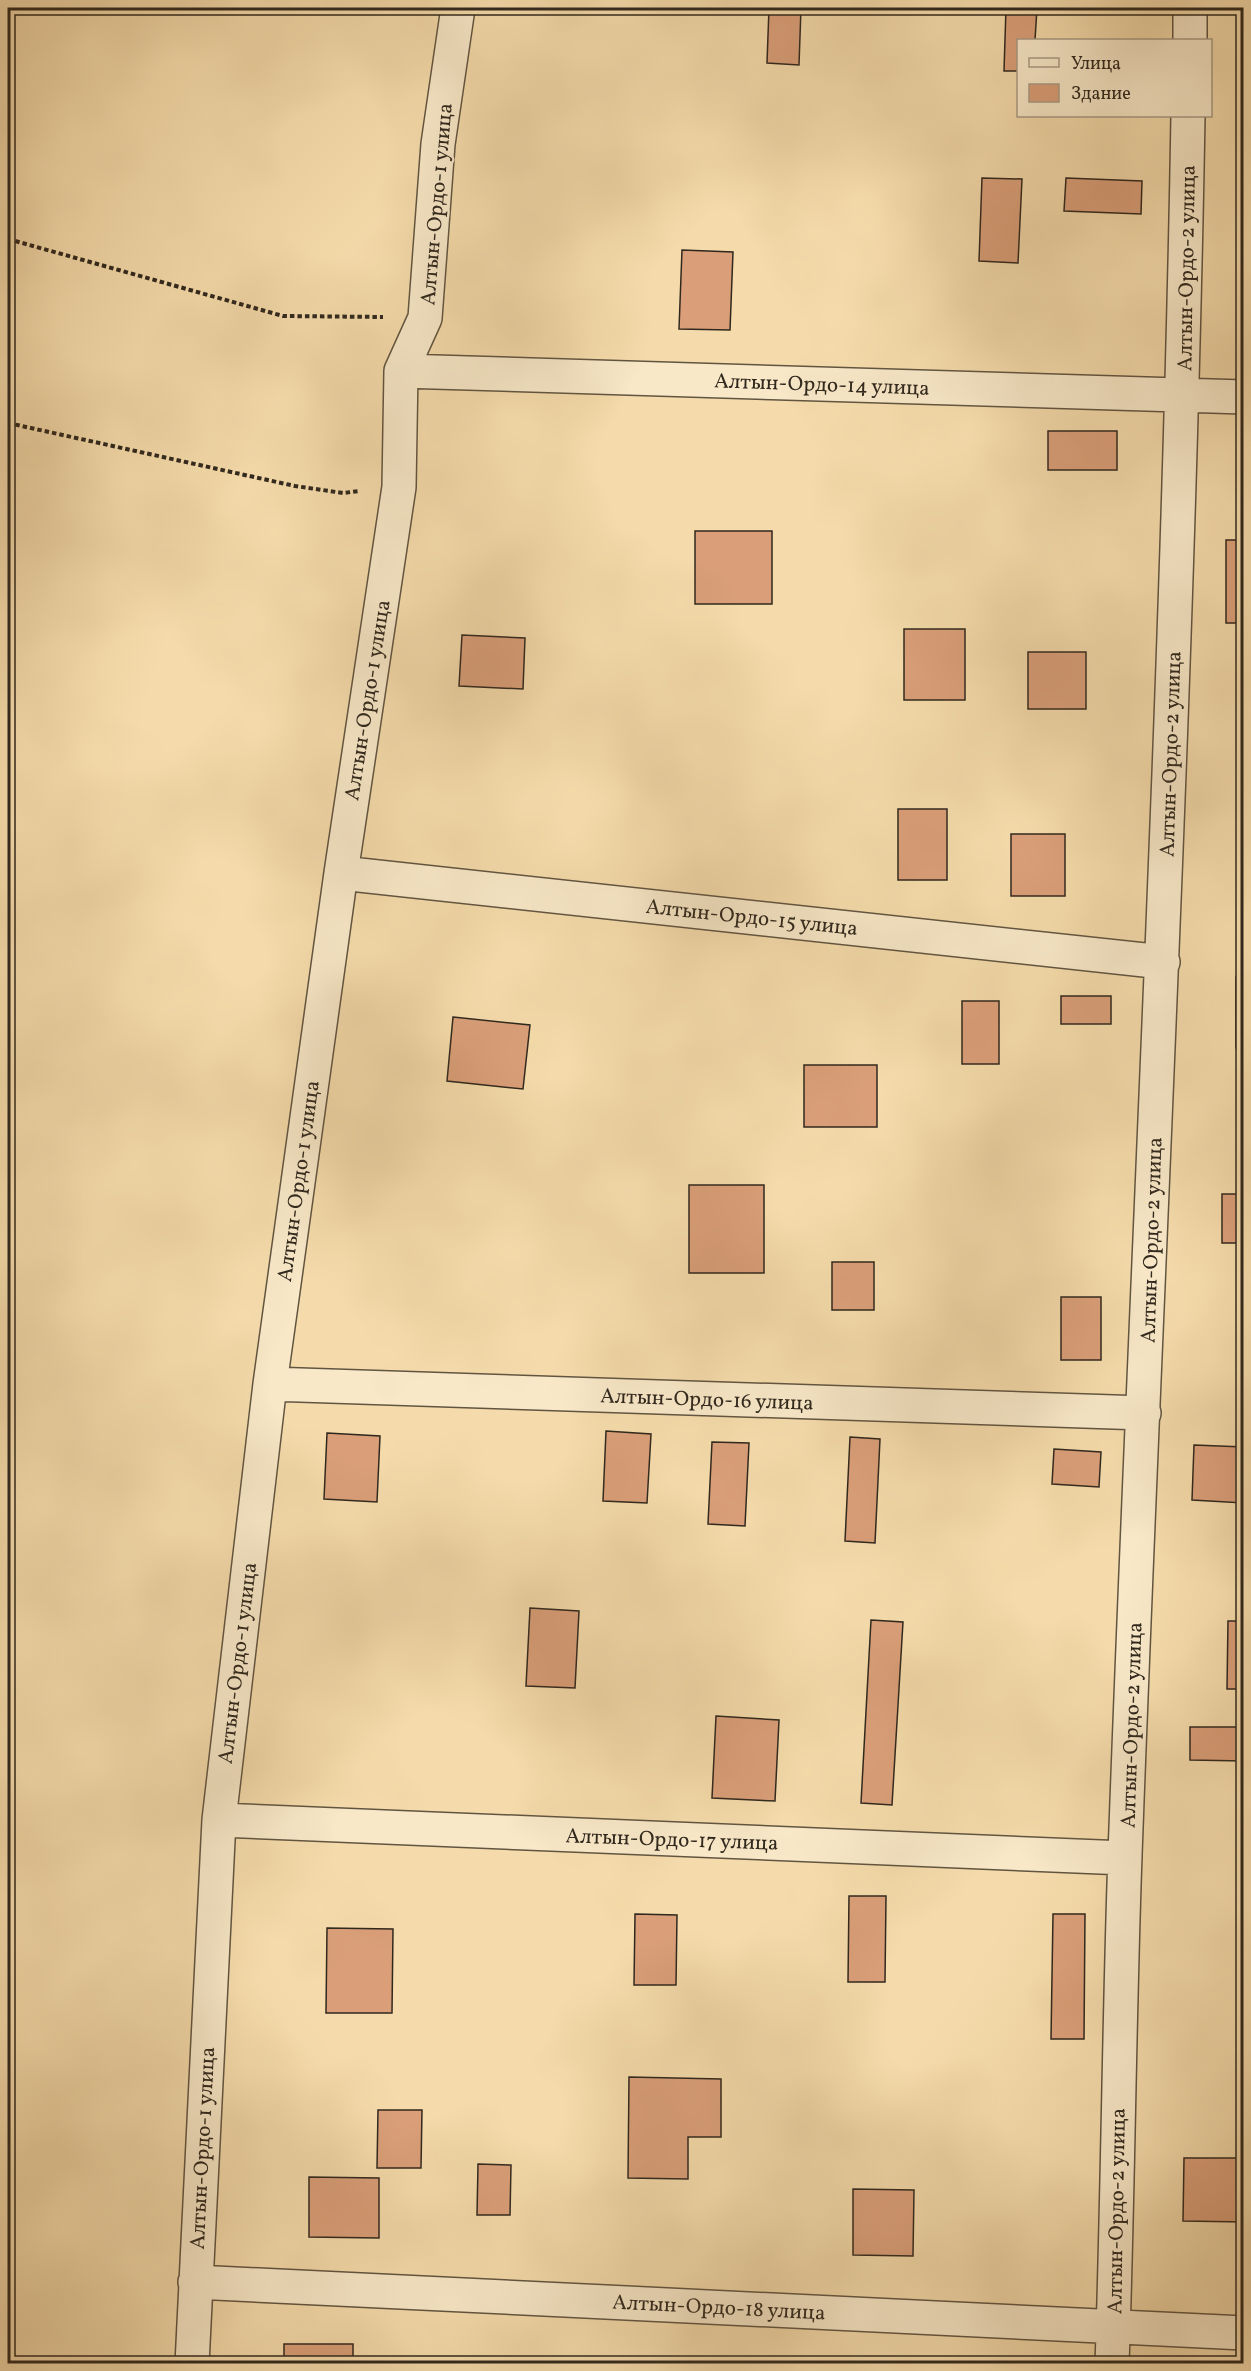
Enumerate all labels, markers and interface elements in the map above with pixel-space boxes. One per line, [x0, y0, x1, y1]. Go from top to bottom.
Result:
legend [1017, 39, 1212, 117]
text: Улица [1071, 52, 1121, 77]
text: Здание [1071, 82, 1131, 107]
street label: Алтын-Ордо-1 улица [414, 102, 461, 306]
street label: Алтын-Ордо-2 улица [1171, 165, 1204, 371]
street label: Алтын-Ордо-14 улица [714, 367, 930, 404]
street label: Алтын-Ордо-1 улица [338, 598, 399, 803]
street label: Алтын-Ордо-2 улица [1153, 651, 1190, 858]
street label: Алтын-Ордо-15 улица [644, 893, 859, 944]
street label: Алтын-Ордо-1 улица [271, 1079, 328, 1284]
street label: Алтын-Ордо-2 улица [1134, 1137, 1171, 1344]
street label: Алтын-Ордо-16 улица [600, 1382, 814, 1419]
street label: Алтын-Ордо-1 улица [212, 1561, 265, 1766]
street label: Алтын-Ордо-2 улица [1114, 1622, 1151, 1829]
street label: Алтын-Ордо-17 улица [565, 1822, 779, 1859]
street label: Алтын-Ордо-1 улица [184, 2046, 223, 2250]
street label: Алтын-Ордо-2 улица [1101, 2108, 1134, 2314]
street label: Алтын-Ордо-18 улица [612, 2288, 826, 2329]

